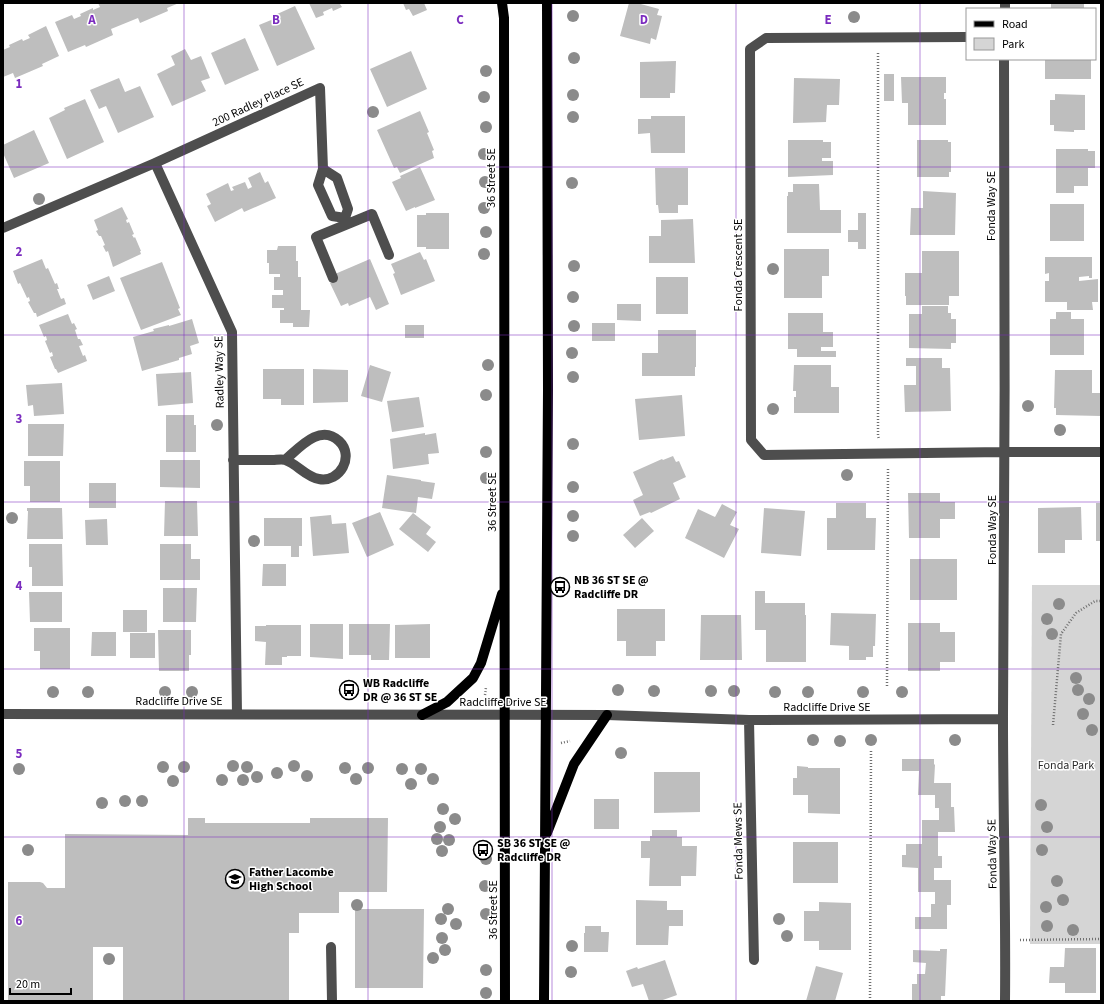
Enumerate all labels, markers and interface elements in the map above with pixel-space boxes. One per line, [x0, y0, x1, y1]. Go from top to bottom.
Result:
legend [966, 8, 1096, 60]
text: A [87, 11, 96, 29]
text: B [272, 11, 280, 29]
text: C [456, 11, 464, 29]
text: D [640, 11, 648, 29]
text: E [824, 11, 832, 29]
text: Road [1002, 16, 1028, 33]
text: Park [1002, 36, 1024, 53]
street label: 200 Radley Place SE [210, 74, 307, 131]
text: 1 [16, 75, 23, 93]
street label: 36 Street SE [483, 148, 500, 208]
street label: Fonda Way SE [983, 171, 1000, 241]
street label: Fonda Crescent SE [730, 219, 747, 311]
text: 2 [16, 243, 23, 261]
street label: Radley Way SE [210, 336, 229, 408]
text: 3 [16, 410, 23, 428]
street label: 36 Street SE [484, 472, 501, 532]
street label: Fonda Way SE [984, 495, 1001, 565]
place label: NB 36 ST SE @ Radcliffe DR [574, 572, 649, 603]
bus stop icon: NB 36 ST SE @ Radcliffe DR [549, 576, 571, 598]
text: 4 [16, 577, 23, 595]
place label: WB Radcliffe DR @ 36 ST SE [363, 675, 437, 706]
bus stop icon: WB Radcliffe DR @ 36 ST SE [338, 679, 360, 701]
street label: Radcliffe Drive SE [135, 693, 223, 710]
street label: Radcliffe Drive SE [459, 694, 547, 711]
street label: Radcliffe Drive SE [783, 699, 871, 716]
text: 5 [16, 745, 23, 763]
park label: Fonda Park [1038, 757, 1094, 774]
street label: Fonda Mews SE [729, 802, 748, 880]
street label: Fonda Way SE [983, 819, 1002, 889]
place label: SB 36 ST SE @ Radcliffe DR [497, 835, 571, 866]
bus stop icon: SB 36 ST SE @ Radcliffe DR [472, 839, 494, 861]
place label: Father Lacombe High School [249, 864, 334, 895]
school or university icon: Father Lacombe High School [224, 868, 246, 890]
street label: 36 Street SE [485, 880, 502, 940]
text: 6 [16, 912, 23, 930]
scale bar [10, 970, 71, 996]
text: 20 m [16, 976, 40, 993]

